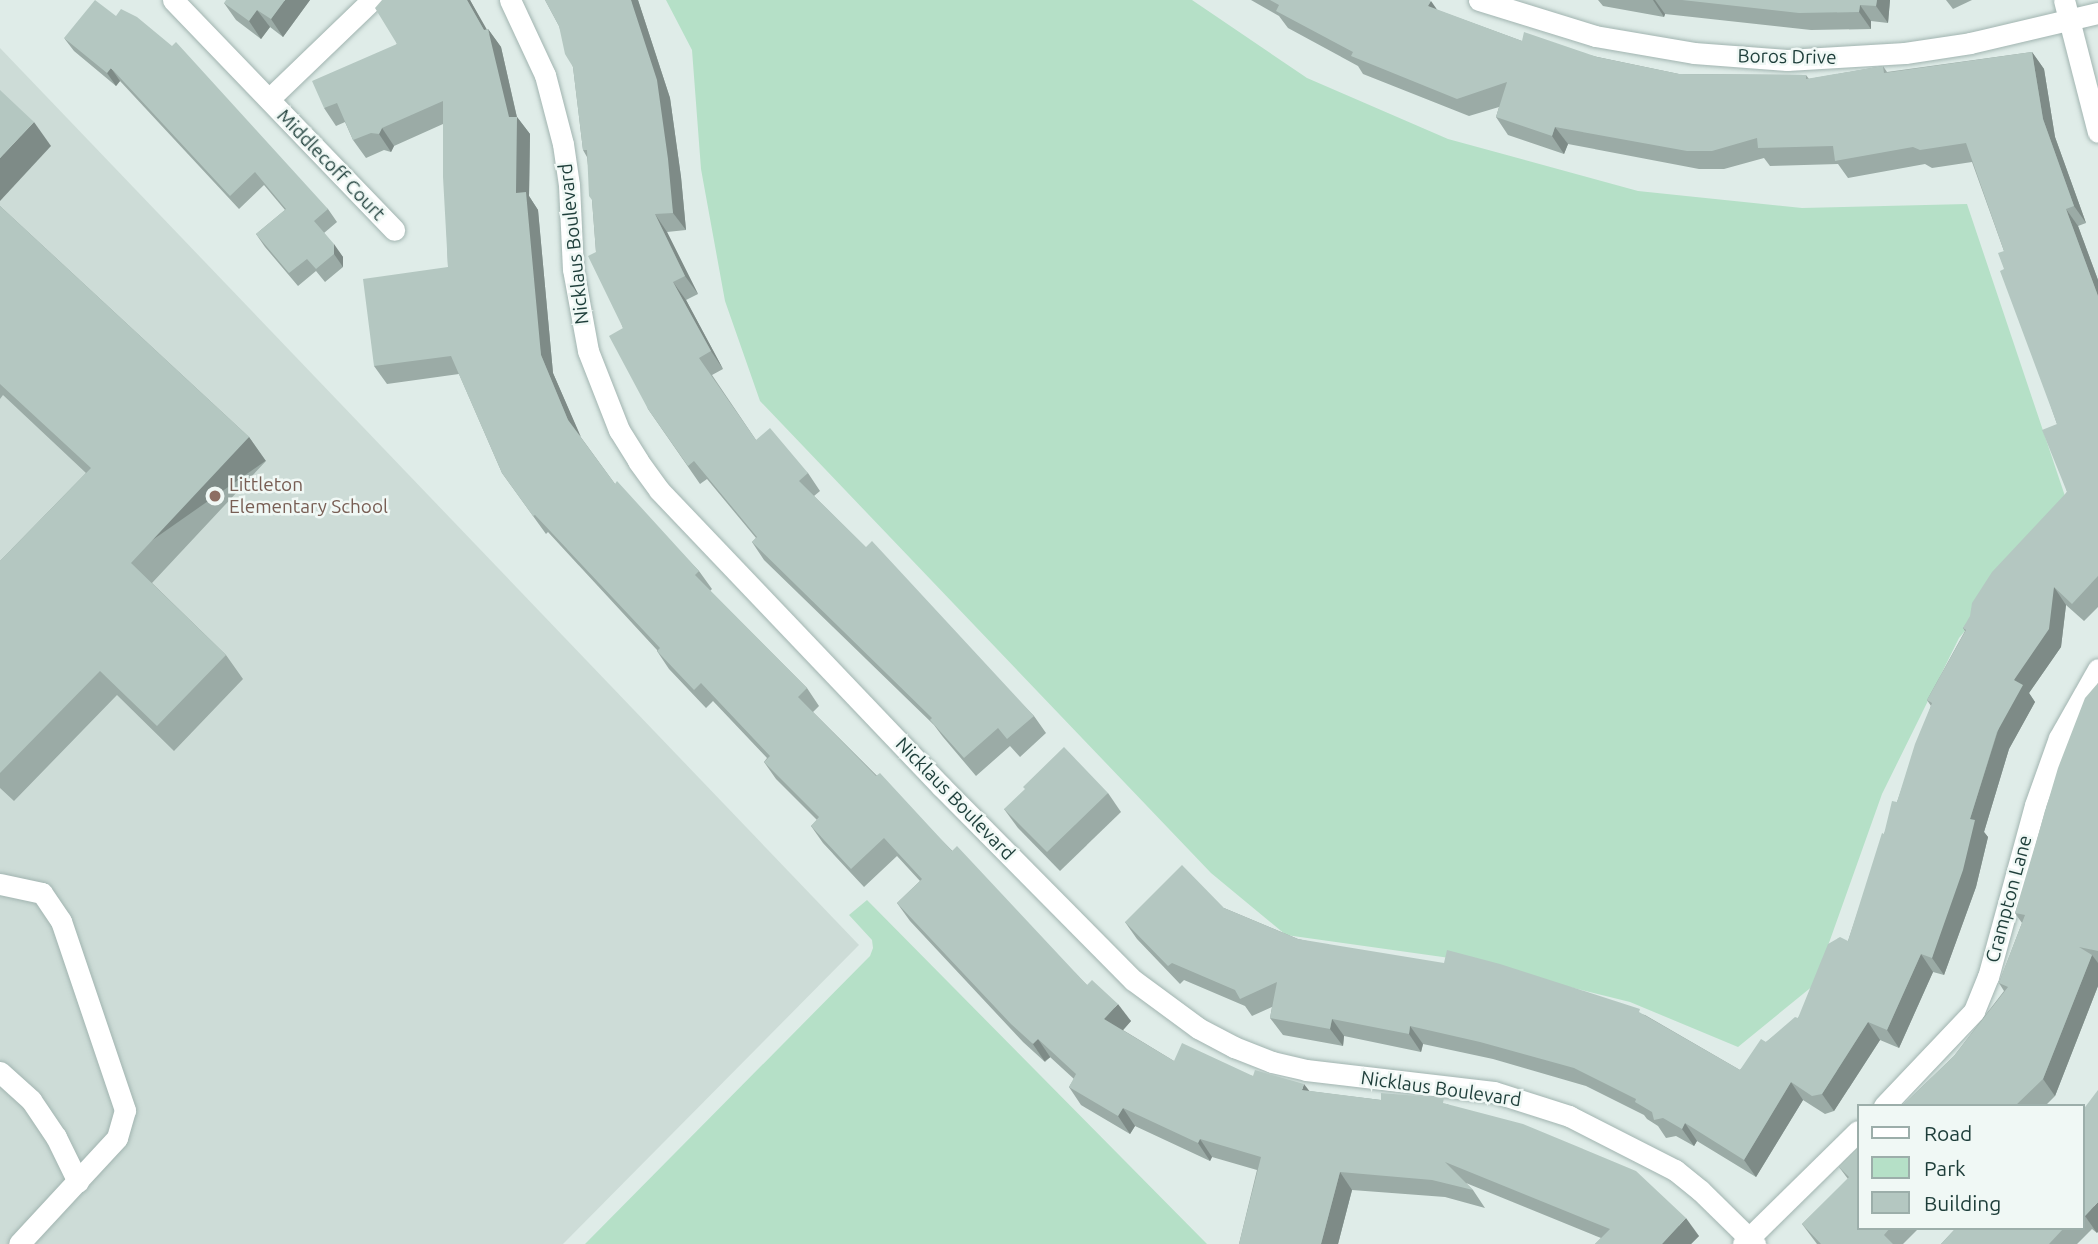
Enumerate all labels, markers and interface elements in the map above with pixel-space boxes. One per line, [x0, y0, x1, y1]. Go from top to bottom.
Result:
street label: Boros Drive [1737, 45, 1837, 69]
street label: Middlecoff Court [272, 105, 390, 225]
street label: Nicklaus Boulevard [554, 162, 594, 326]
place label: Littleton Elementary School [229, 474, 388, 518]
marker: Littleton Elementary School [207, 488, 223, 504]
street label: Nicklaus Boulevard [891, 733, 1019, 865]
street label: Crampton Lane [1981, 833, 2037, 965]
street label: Nicklaus Boulevard [1359, 1066, 1523, 1112]
legend [1856, 1104, 2084, 1230]
text: Road [1924, 1121, 1972, 1145]
text: Park [1924, 1156, 1966, 1180]
text: Building [1924, 1191, 2001, 1215]

